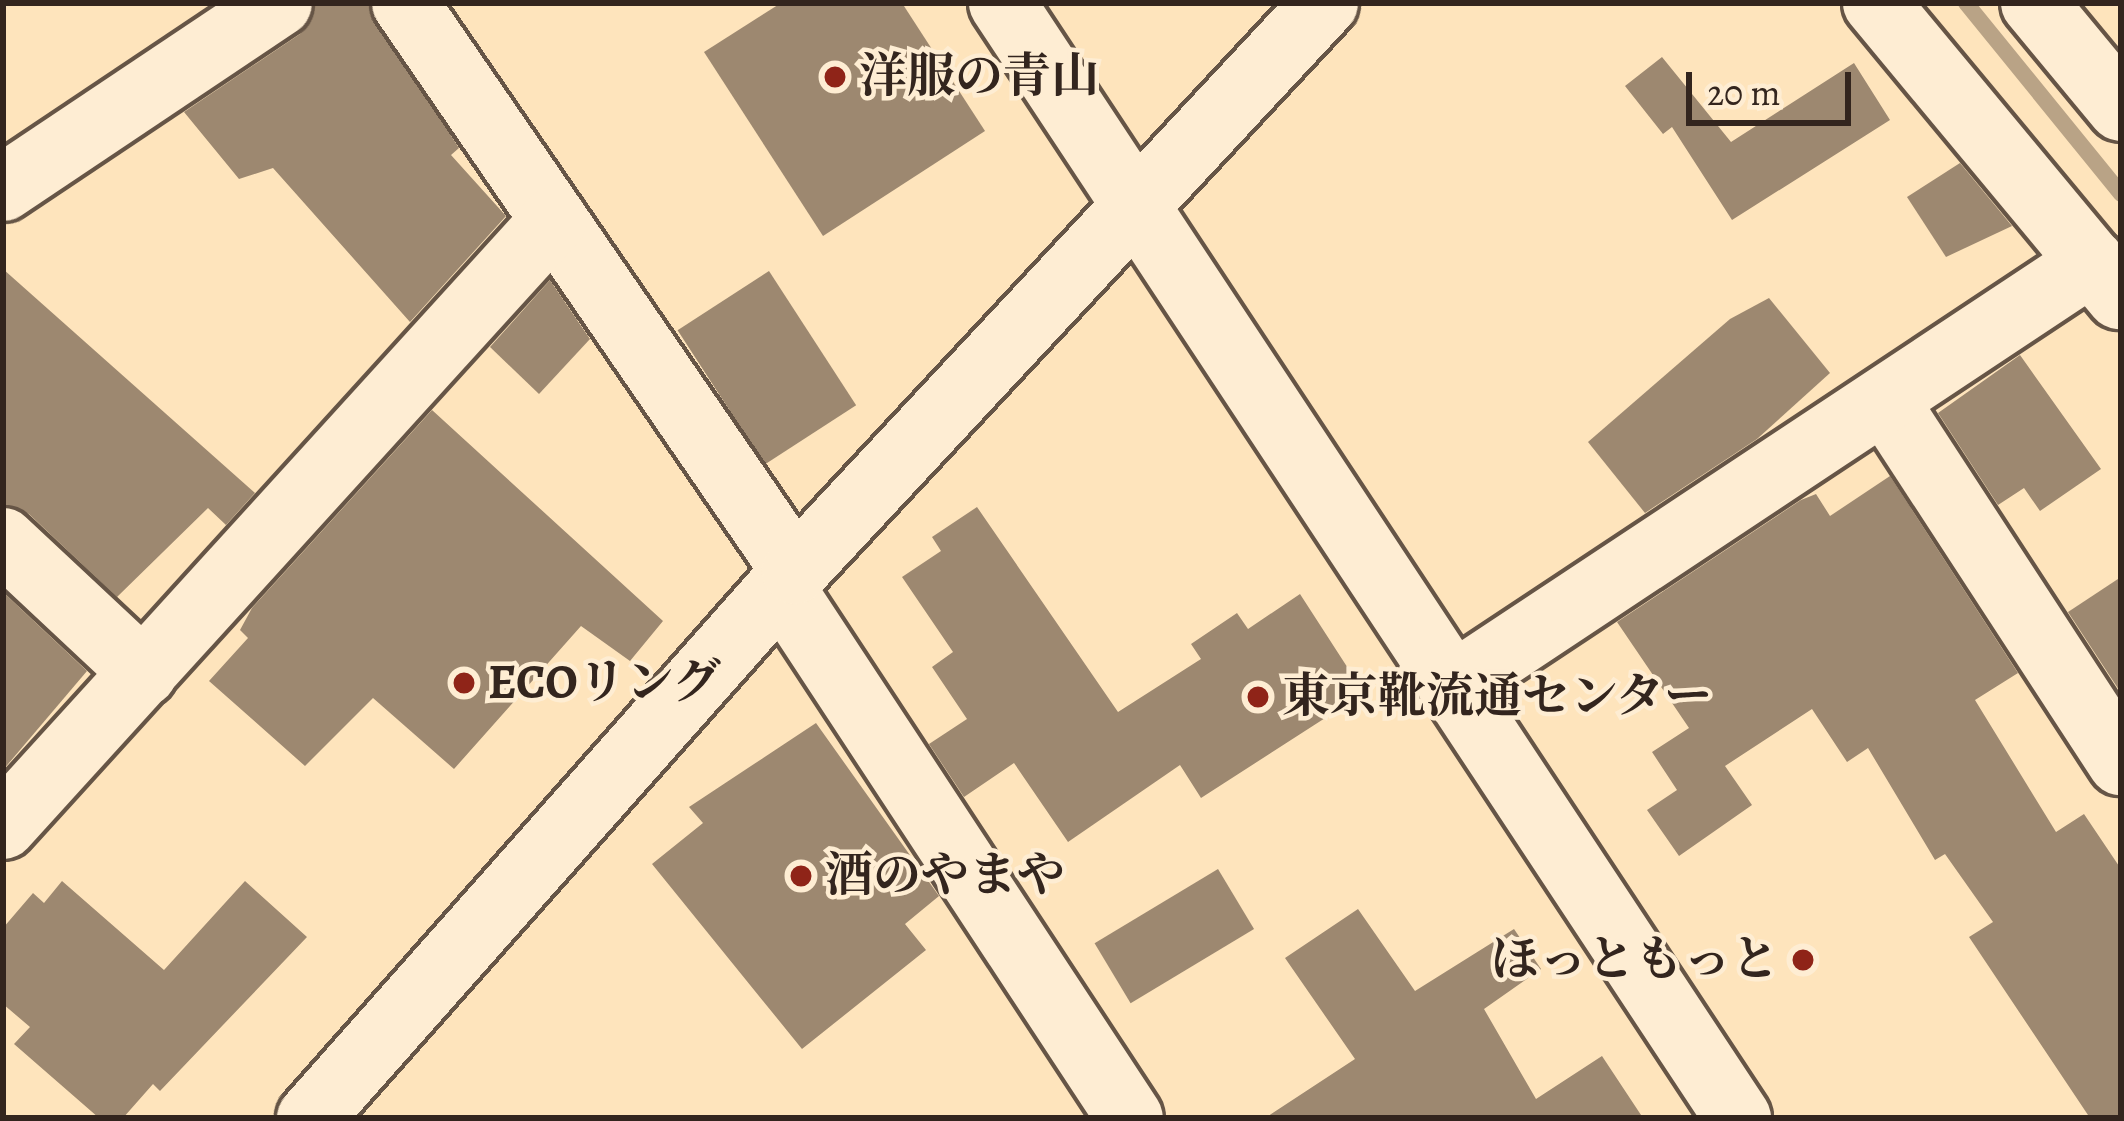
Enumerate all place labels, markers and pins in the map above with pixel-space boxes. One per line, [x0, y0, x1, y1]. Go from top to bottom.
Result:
place label: 洋服の青山 [859, 48, 1099, 106]
marker: 洋服の青山 [822, 64, 848, 90]
place label: ECOリング [488, 654, 722, 712]
place label: 東京靴流通センター [1282, 668, 1714, 726]
marker: ECOリング [451, 670, 477, 696]
marker: 東京靴流通センター [1245, 684, 1271, 710]
place label: 酒のやまや [825, 847, 1065, 905]
marker: 酒のやまや [788, 863, 814, 889]
place label: ほっともっと [1491, 931, 1779, 989]
marker: ほっともっと [1790, 947, 1816, 973]

